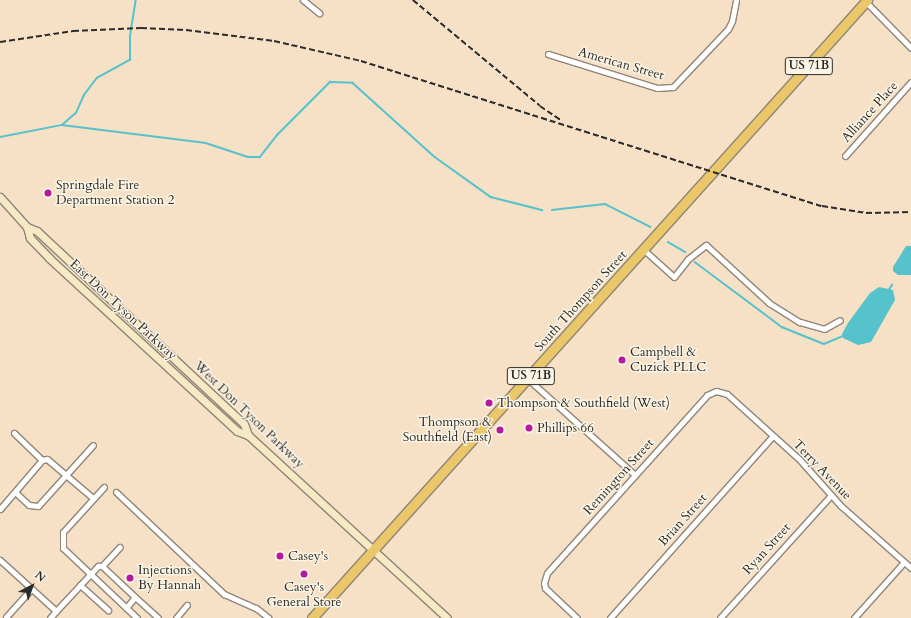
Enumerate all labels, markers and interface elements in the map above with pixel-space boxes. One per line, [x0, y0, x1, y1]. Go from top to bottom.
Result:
street label: American Street [576, 44, 666, 84]
road number: US 71B [784, 56, 834, 76]
street label: Alliance Place [839, 78, 901, 146]
place label: Springdale Fire Department Station 2 [56, 178, 174, 209]
marker: Springdale Fire Department Station 2 [43, 188, 53, 198]
street label: South Thompson Street [532, 247, 630, 355]
street label: East Don Tyson Parkway [66, 256, 180, 364]
place label: Campbell & Cuzick PLLC [630, 345, 706, 376]
marker: Campbell & Cuzick PLLC [617, 355, 627, 365]
street label: West Don Tyson Parkway [191, 358, 307, 472]
road number: US 71B [506, 366, 556, 386]
place label: Thompson & Southfield (West) [497, 395, 670, 411]
marker: Thompson & Southfield (West) [484, 398, 494, 408]
place label: Thompson & Southfield (East) [403, 415, 492, 446]
place label: Phillips 66 [537, 420, 594, 436]
marker: Phillips 66 [524, 423, 534, 433]
marker: Thompson & Southfield (East) [495, 425, 505, 435]
street label: Remington Street [581, 436, 657, 518]
street label: Terry Avenue [789, 437, 855, 503]
street label: Brian Street [655, 491, 711, 549]
street label: Ryan Street [740, 520, 794, 578]
place label: Casey's [288, 548, 328, 564]
marker: Casey's [275, 551, 285, 561]
place label: Injections By Hannah [138, 563, 201, 594]
north arrow [12, 566, 52, 606]
text: N [32, 568, 49, 585]
marker: Casey's General Store [299, 569, 309, 579]
marker: Injections By Hannah [125, 573, 135, 583]
place label: Casey's General Store [267, 580, 341, 611]

